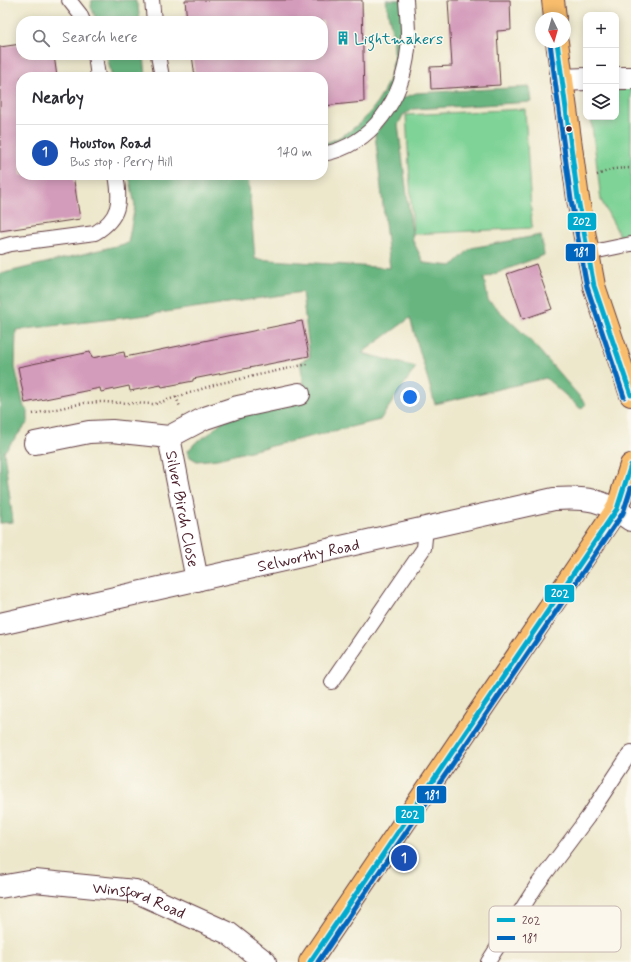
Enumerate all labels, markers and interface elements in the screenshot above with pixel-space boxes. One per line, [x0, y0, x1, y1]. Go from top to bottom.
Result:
north arrow [535, 12, 571, 48]
map controls [583, 12, 619, 120]
button: + [583, 12, 619, 48]
search box [16, 16, 328, 60]
icon: search [30, 27, 52, 49]
text: Search here [62, 28, 138, 48]
place label: Lightmakers [354, 29, 443, 51]
building icon: Lightmakers [335, 30, 351, 46]
button: − [583, 48, 619, 84]
button: layers [583, 84, 619, 120]
text: Nearby [32, 87, 84, 109]
unlabelled marker [564, 124, 574, 134]
text: Houston Road [70, 134, 151, 154]
text: 1 [42, 144, 48, 161]
text: 140 m [277, 144, 312, 161]
text: Bus stop · Perry Hill [70, 154, 173, 171]
line badge: 202 [567, 212, 597, 231]
text: 202 [573, 215, 592, 229]
line badge: 181 [565, 243, 596, 262]
text: 181 [573, 246, 589, 260]
your location [400, 387, 420, 407]
street label: Silver Birch Close [160, 449, 203, 569]
street label: Selworthy Road [256, 534, 362, 578]
line badge: 202 [544, 584, 575, 603]
text: 202 [551, 587, 570, 601]
line badge: 181 [416, 785, 447, 804]
text: 181 [424, 789, 440, 803]
line badge: 202 [395, 805, 425, 824]
text: 202 [401, 808, 420, 822]
pin: 1 [391, 843, 417, 873]
street label: Winsford Road [91, 878, 188, 924]
legend [489, 906, 621, 952]
text: 202 [522, 914, 541, 928]
text: 181 [522, 932, 537, 946]

